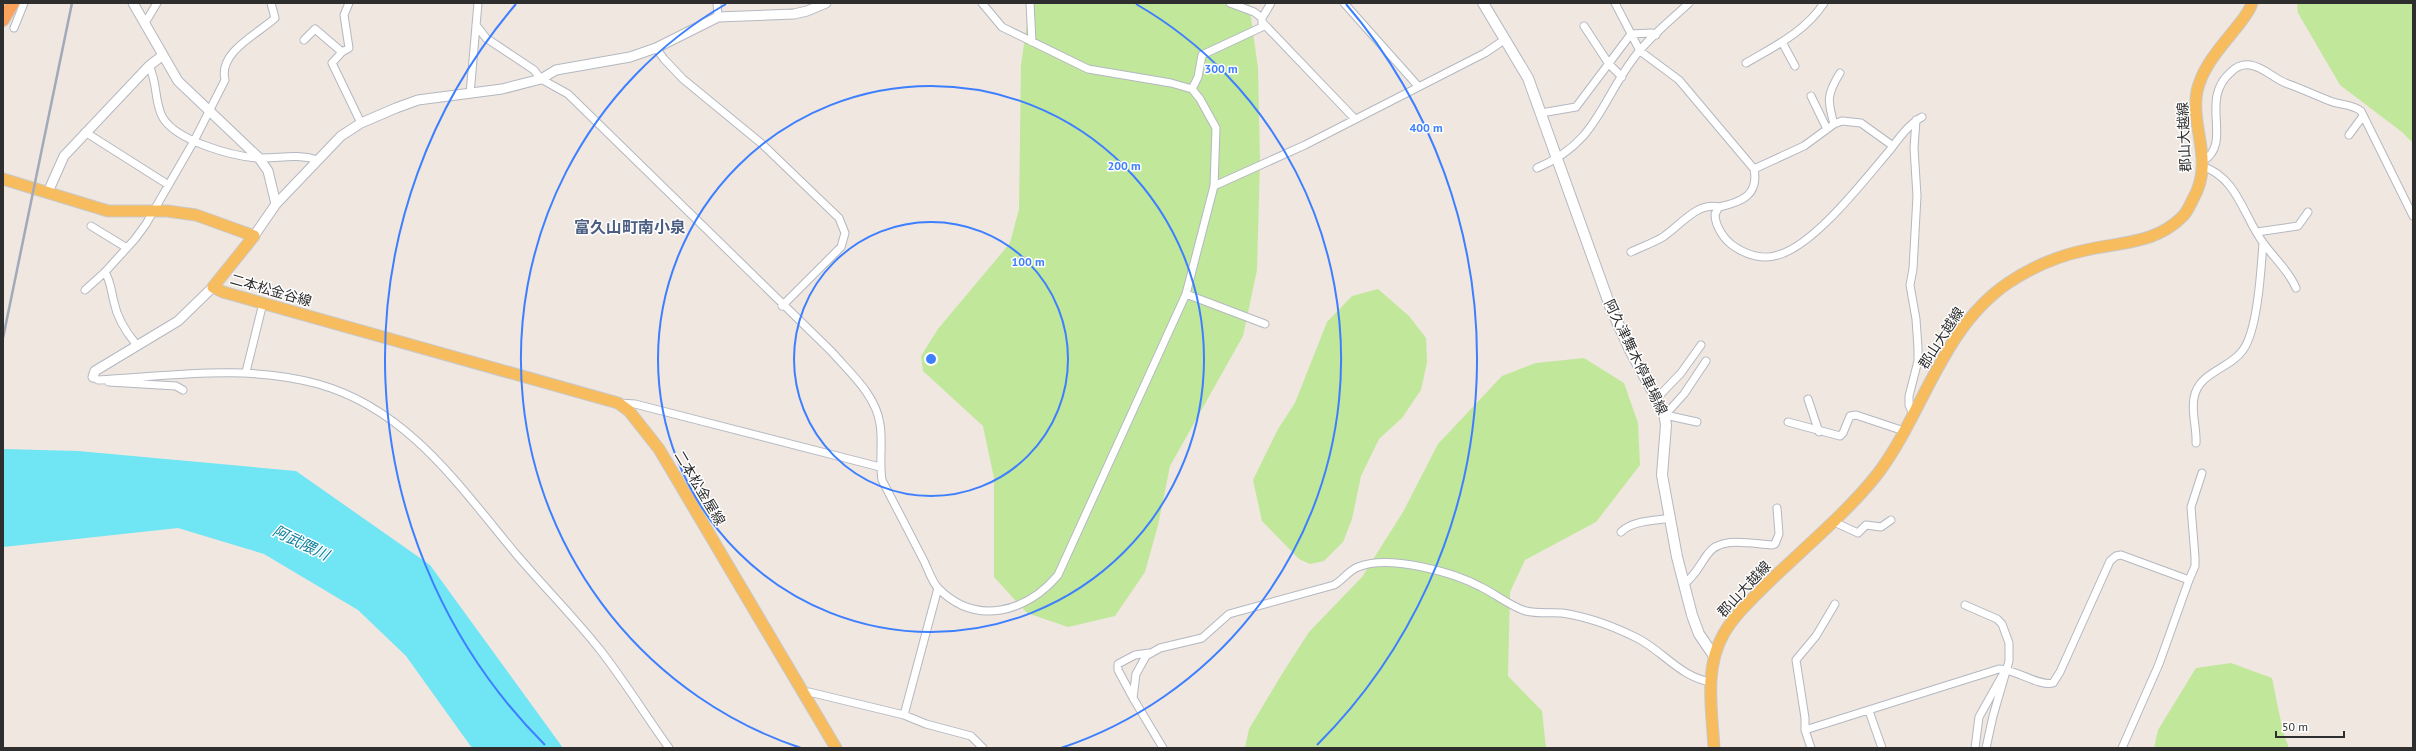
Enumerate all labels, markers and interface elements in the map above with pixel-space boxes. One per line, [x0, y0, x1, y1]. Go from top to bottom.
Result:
text: 300 m [1204, 61, 1238, 76]
street label: 郡山大越線 [2173, 102, 2195, 172]
text: 400 m [1409, 120, 1443, 135]
text: 200 m [1107, 158, 1141, 173]
district label: 富久山町南小泉 [574, 217, 686, 237]
text: 100 m [1011, 254, 1045, 269]
street label: 二本松金谷線 [228, 270, 314, 310]
street label: 阿久津舞木停車場線 [1600, 296, 1672, 418]
street label: 郡山大越線 [1914, 304, 1968, 372]
centre of rings [924, 352, 938, 366]
street label: 二本松金屋線 [671, 447, 729, 529]
water label: 阿武隈川 [270, 521, 334, 565]
street label: 郡山大越線 [1714, 557, 1774, 621]
scale bar [2276, 713, 2344, 739]
text: 50 m [2282, 719, 2308, 734]

